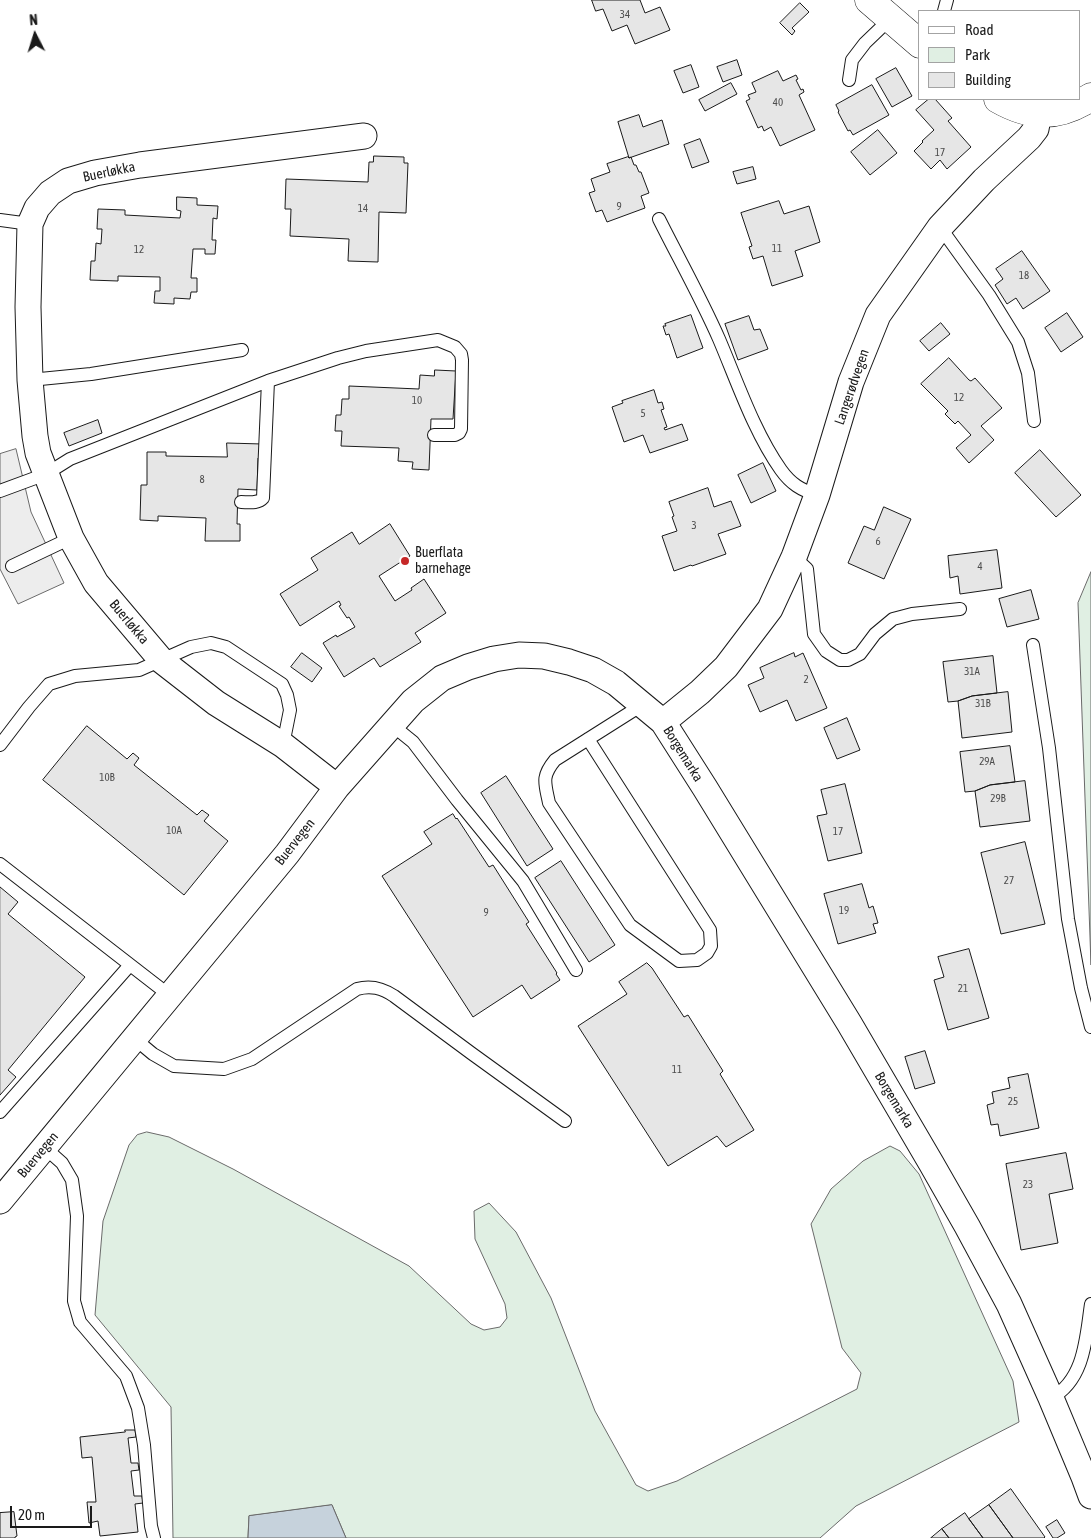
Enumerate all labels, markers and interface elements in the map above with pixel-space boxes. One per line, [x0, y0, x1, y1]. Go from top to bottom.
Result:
house number: 34 [620, 8, 630, 22]
north arrow [10, 10, 60, 60]
legend [918, 10, 1081, 100]
text: N [29, 12, 38, 28]
text: Road [965, 21, 994, 38]
text: Park [965, 46, 990, 63]
text: Building [965, 71, 1011, 88]
house number: 40 [773, 96, 783, 110]
house number: 17 [935, 146, 945, 160]
street label: Buerløkka [81, 158, 137, 186]
house number: 9 [616, 200, 622, 214]
house number: 14 [358, 202, 368, 216]
house number: 11 [772, 242, 782, 256]
house number: 12 [134, 243, 144, 257]
house number: 18 [1019, 269, 1029, 283]
street label: Langerødvegen [831, 347, 873, 427]
house number: 12 [954, 391, 964, 405]
house number: 10 [412, 394, 422, 408]
house number: 5 [640, 407, 646, 421]
house number: 8 [199, 473, 205, 487]
house number: 3 [691, 519, 697, 533]
house number: 6 [875, 535, 881, 549]
place label: Buerflata barnehage [415, 545, 471, 578]
marker: Buerflata barnehage [399, 555, 411, 567]
house number: 4 [977, 560, 983, 574]
street label: Buerløkka [106, 596, 152, 648]
house number: 31A [964, 665, 980, 679]
house number: 2 [803, 673, 809, 687]
house number: 31B [975, 697, 991, 711]
street label: Borgemarka [659, 723, 707, 785]
house number: 29A [979, 755, 995, 769]
house number: 10B [99, 771, 115, 785]
house number: 29B [990, 792, 1006, 806]
street label: Buervegen [272, 815, 318, 869]
house number: 10A [166, 824, 182, 838]
house number: 17 [833, 825, 843, 839]
house number: 27 [1004, 874, 1014, 888]
house number: 19 [839, 904, 849, 918]
house number: 9 [483, 906, 489, 920]
house number: 21 [958, 982, 968, 996]
house number: 11 [672, 1063, 682, 1077]
street label: Borgemarka [871, 1069, 917, 1131]
house number: 25 [1008, 1095, 1018, 1109]
street label: Buervegen [14, 1129, 62, 1181]
house number: 23 [1023, 1178, 1033, 1192]
scale bar [12, 1496, 95, 1528]
text: 20 m [18, 1506, 45, 1523]

